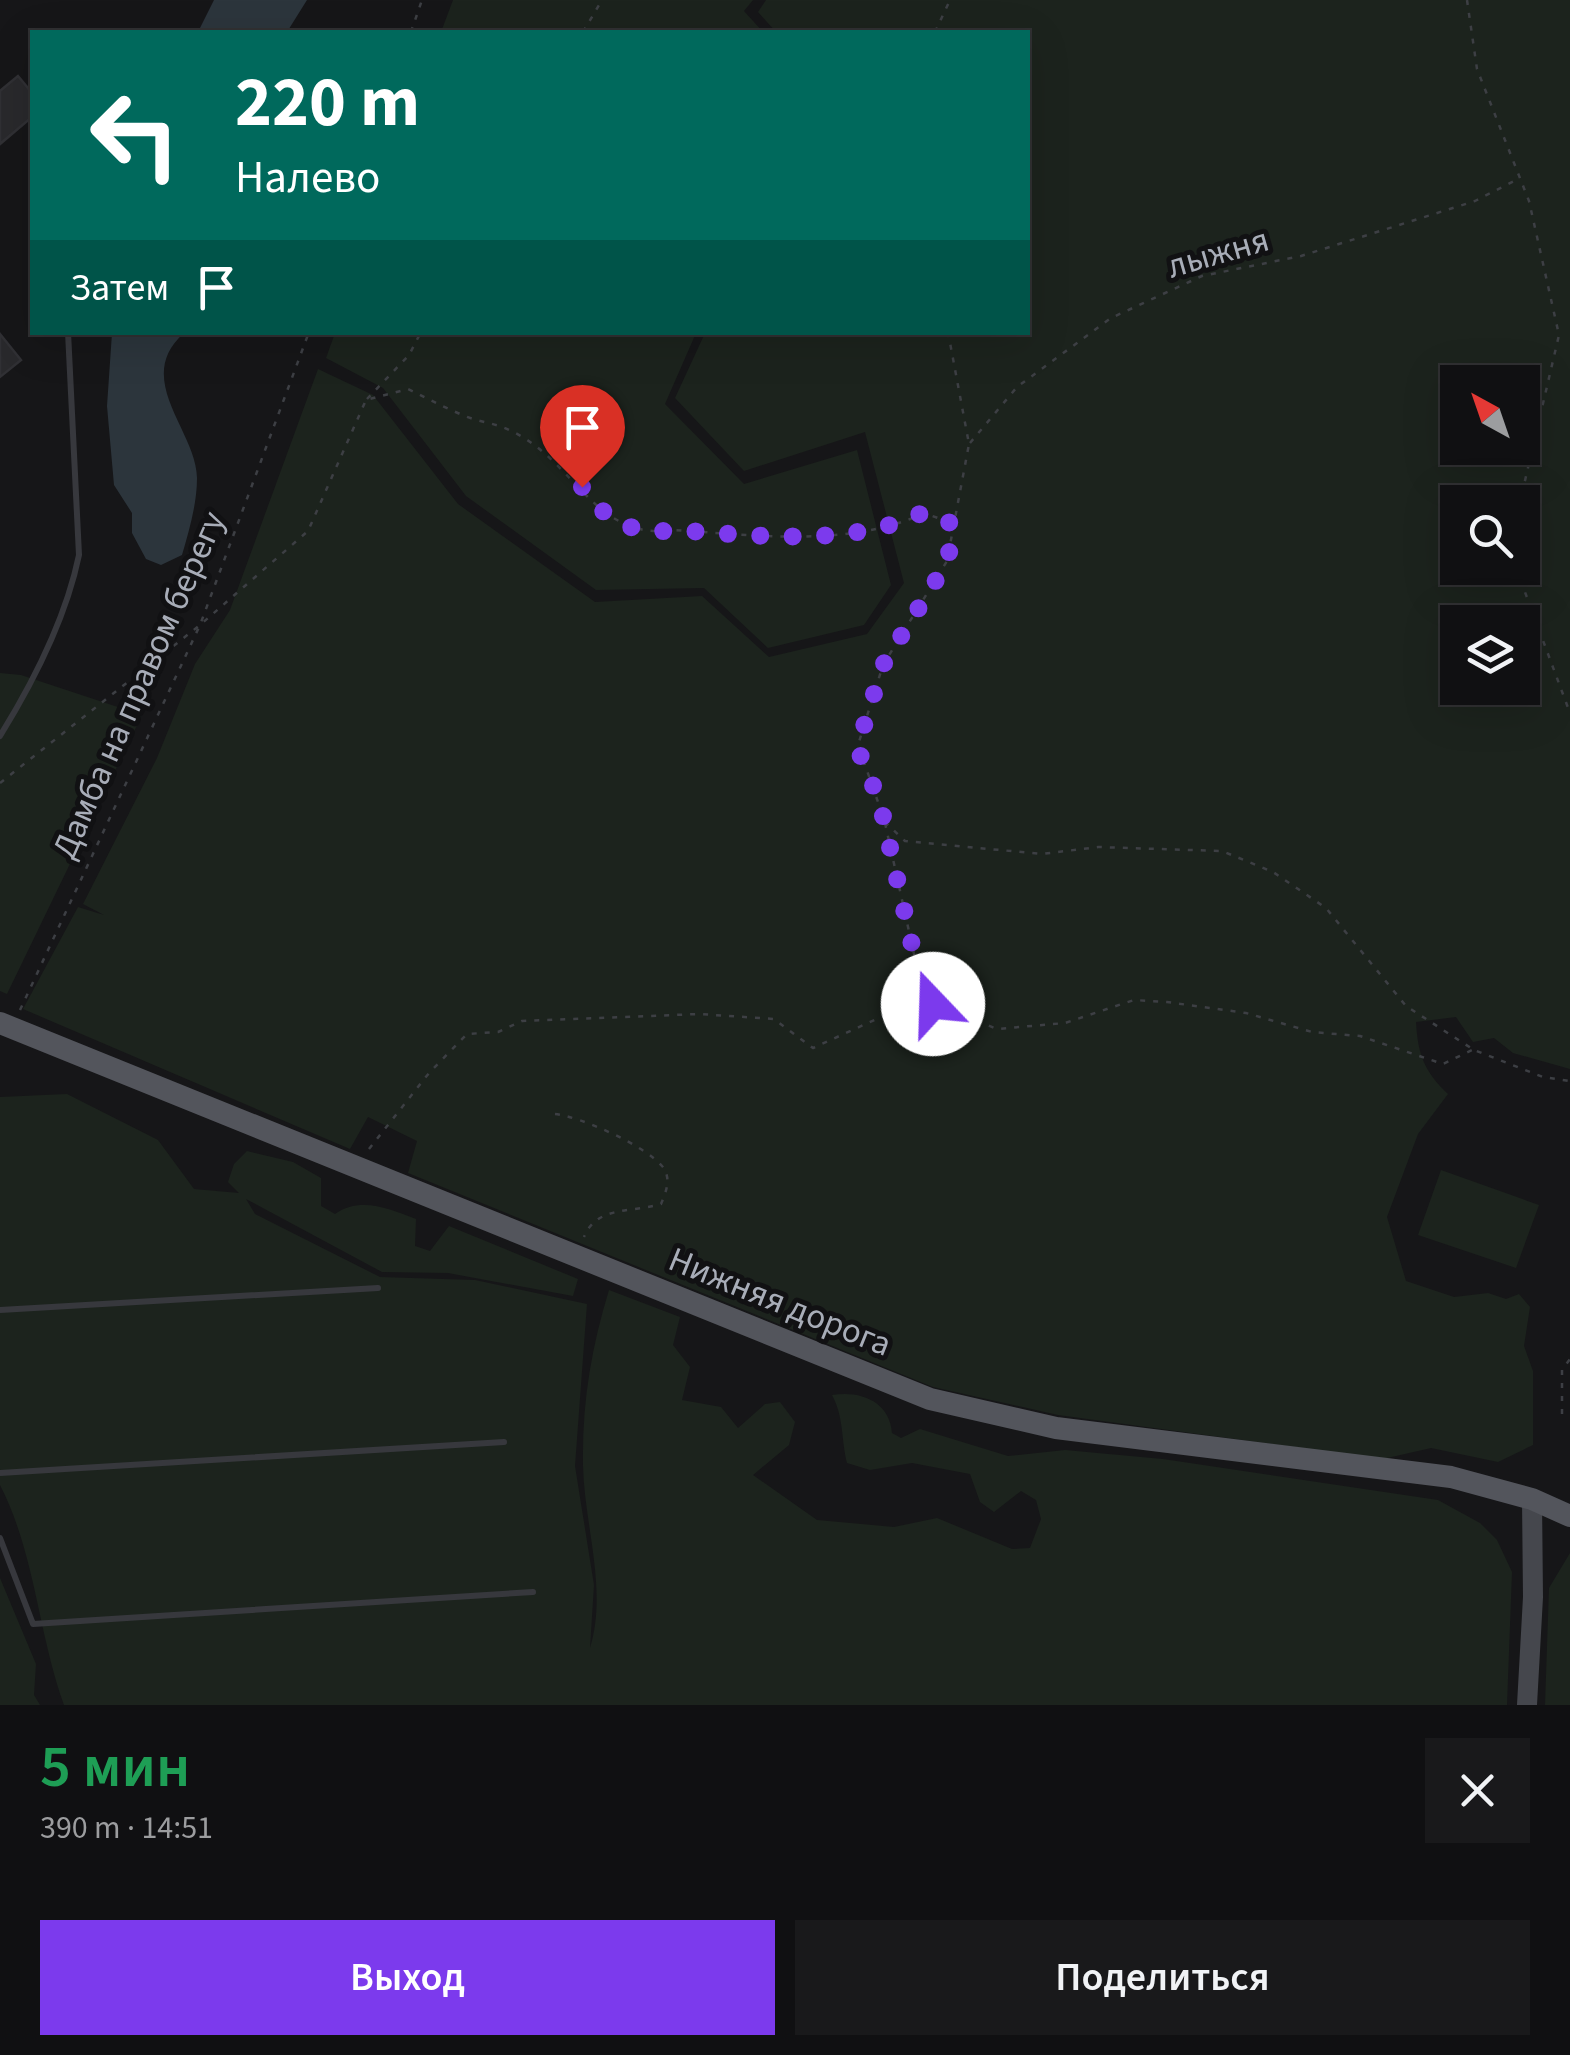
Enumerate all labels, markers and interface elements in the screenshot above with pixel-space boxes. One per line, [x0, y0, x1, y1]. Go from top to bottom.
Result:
text: 220 m [235, 53, 420, 153]
icon: left [70, 70, 200, 200]
text: Налево [235, 146, 381, 210]
street label: лыжня [1161, 215, 1275, 291]
icon: arrive [189, 260, 244, 315]
text: Затем [70, 261, 169, 315]
north arrow [1440, 365, 1540, 465]
map controls [1440, 365, 1540, 705]
pin [540, 385, 625, 488]
icon: arrive [555, 400, 610, 455]
button: search [1440, 485, 1540, 585]
street label: Дамба на правом берегу [40, 503, 238, 867]
button: layers [1440, 605, 1540, 705]
position arrow [881, 952, 985, 1056]
street label: Нижняя дорога [661, 1235, 899, 1369]
text: 5 мин [40, 1725, 190, 1810]
button: close [1425, 1738, 1530, 1843]
text: 390 m · 14:51 [40, 1805, 213, 1851]
button: Выход [40, 1920, 775, 2035]
button: Поделиться [795, 1920, 1530, 2035]

